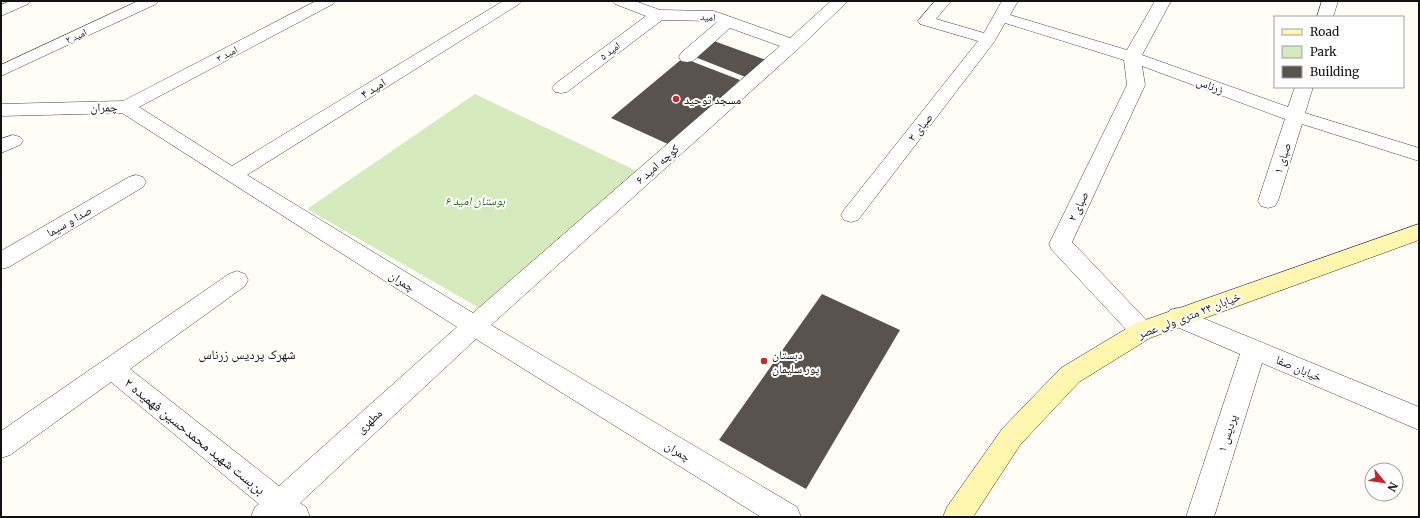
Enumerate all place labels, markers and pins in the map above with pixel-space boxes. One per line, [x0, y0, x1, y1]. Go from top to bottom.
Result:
place label: مسجد توحید [684, 92, 741, 107]
marker: مسجد توحید [671, 94, 681, 104]
place label: دبستان پور سلیمان [772, 347, 820, 376]
marker: دبستان پور سلیمان [759, 356, 769, 366]

